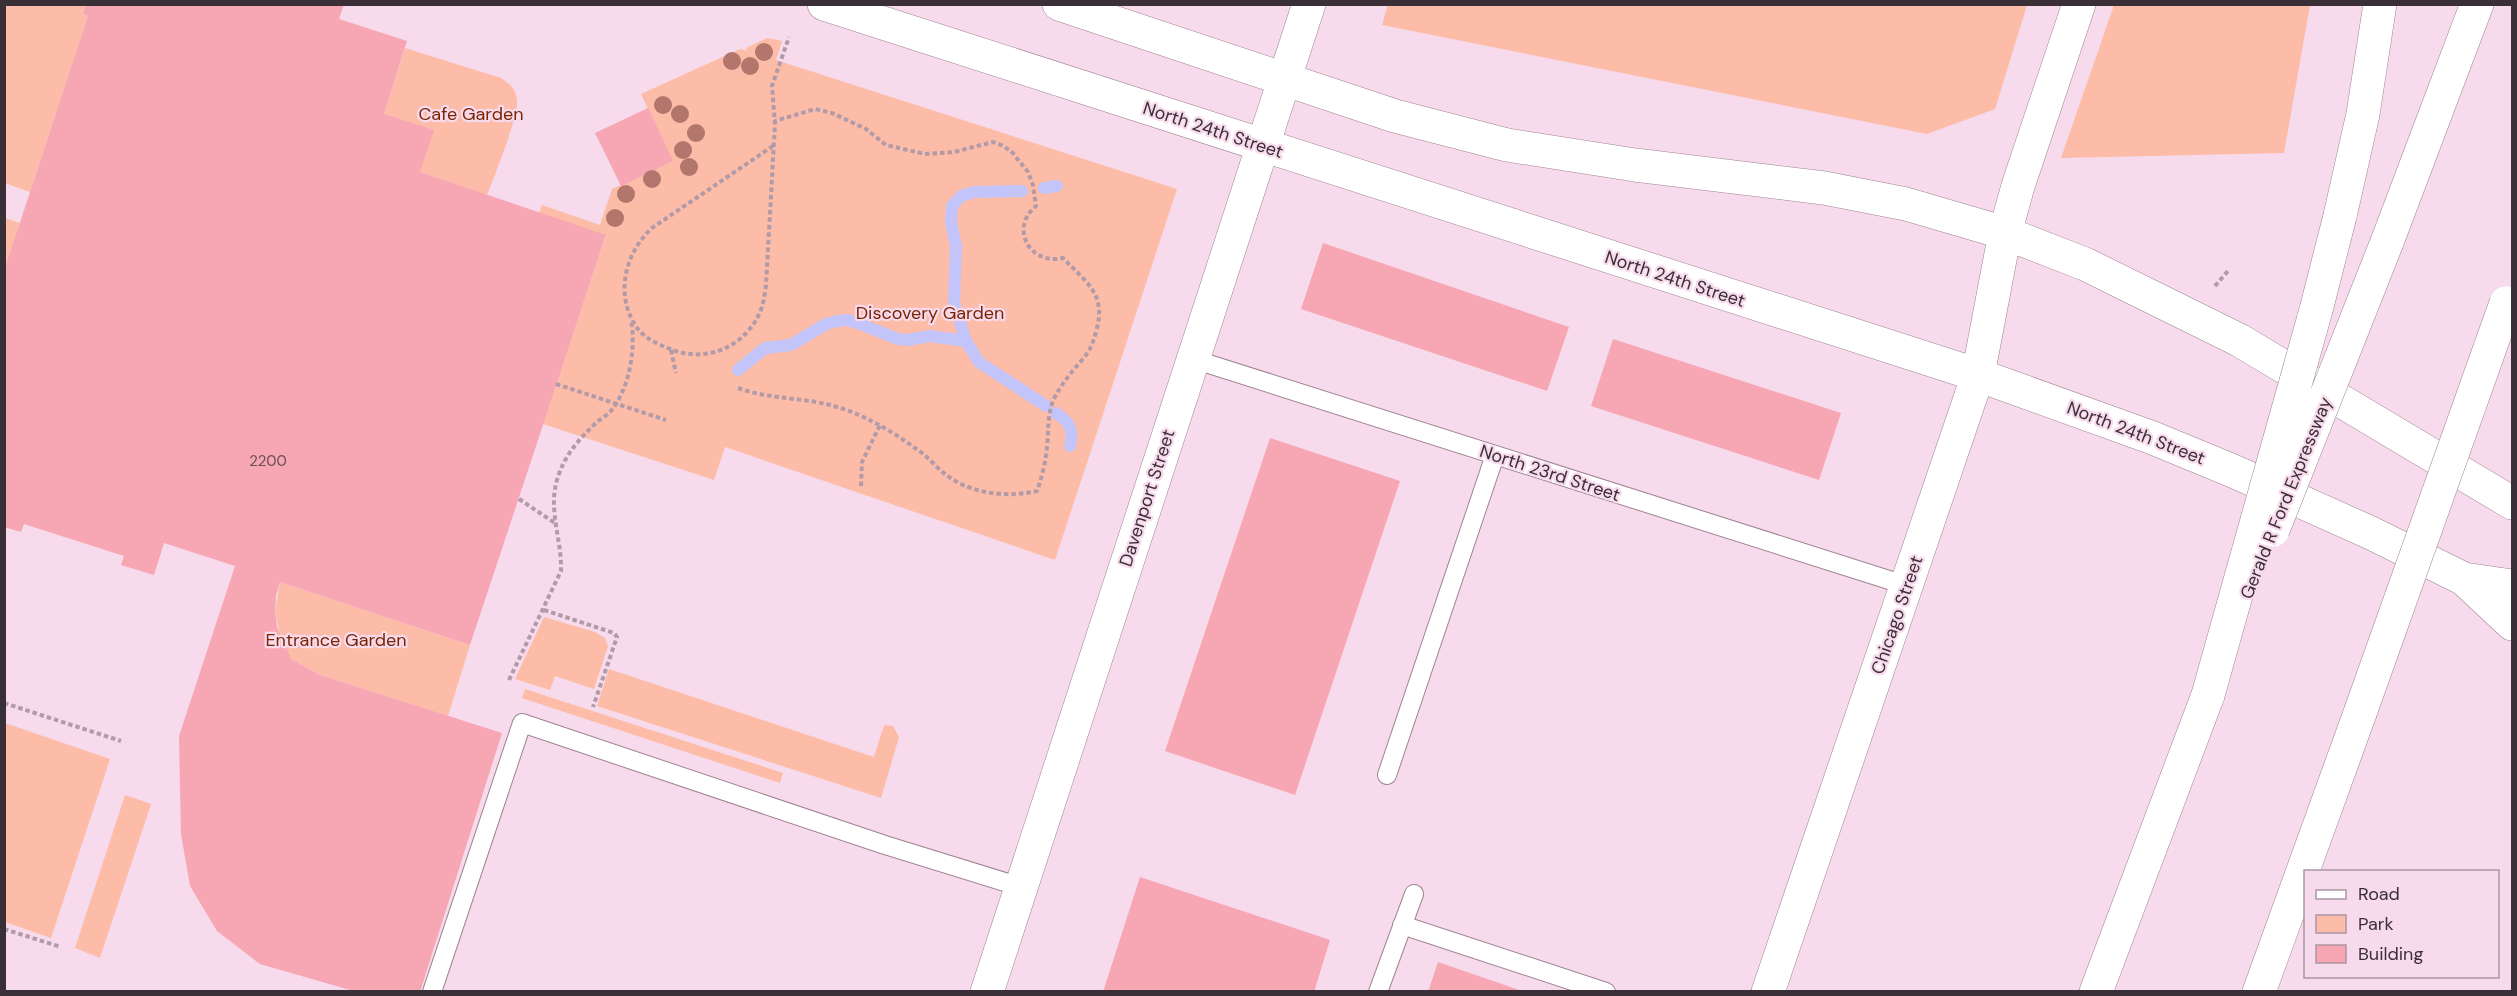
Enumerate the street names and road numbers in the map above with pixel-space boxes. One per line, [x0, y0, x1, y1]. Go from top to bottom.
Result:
street label: North 24th Street [1140, 96, 1286, 164]
street label: North 24th Street [1602, 245, 1748, 313]
street label: Gerald R Ford Expressway [2234, 393, 2338, 603]
street label: North 24th Street [2063, 396, 2209, 470]
street label: Davenport Street [1114, 426, 1180, 570]
street label: North 23rd Street [1477, 439, 1623, 507]
street label: Chicago Street [1865, 553, 1929, 677]

